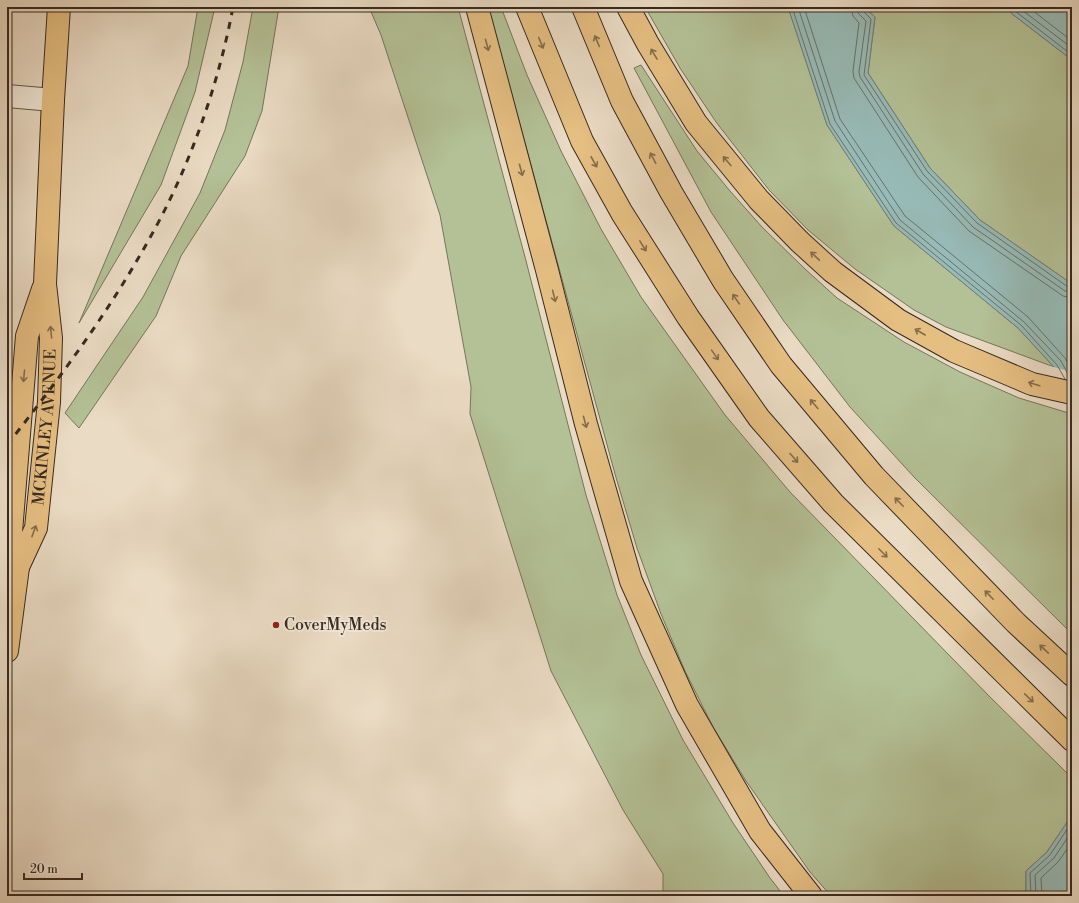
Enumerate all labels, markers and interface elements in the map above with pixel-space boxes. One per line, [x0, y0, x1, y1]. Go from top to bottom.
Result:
one-way arrow [593, 35, 600, 47]
one-way arrow [538, 37, 546, 49]
one-way arrow [484, 38, 491, 51]
one-way arrow [649, 48, 657, 60]
one-way arrow [648, 152, 656, 164]
one-way arrow [722, 155, 731, 166]
one-way arrow [590, 156, 598, 168]
one-way arrow [517, 163, 525, 176]
one-way arrow [639, 240, 647, 251]
one-way arrow [810, 251, 820, 261]
one-way arrow [551, 289, 558, 302]
one-way arrow [732, 294, 740, 305]
one-way arrow [47, 326, 54, 339]
one-way arrow [914, 328, 926, 336]
street label: MCKINLEY AVENUE [28, 349, 61, 506]
one-way arrow [711, 349, 719, 360]
one-way arrow [20, 369, 28, 382]
one-way arrow [1028, 380, 1041, 387]
one-way arrow [809, 398, 818, 409]
one-way arrow [582, 415, 590, 428]
one-way arrow [789, 453, 798, 463]
one-way arrow [894, 497, 904, 507]
one-way arrow [30, 525, 38, 537]
one-way arrow [878, 548, 888, 557]
one-way arrow [984, 590, 994, 600]
place label: CoverMyMeds [284, 615, 387, 635]
marker: CoverMyMeds [271, 620, 281, 630]
one-way arrow [1039, 644, 1049, 654]
one-way arrow [1024, 693, 1034, 703]
scale bar [24, 855, 82, 881]
text: 20 m [30, 862, 58, 877]

